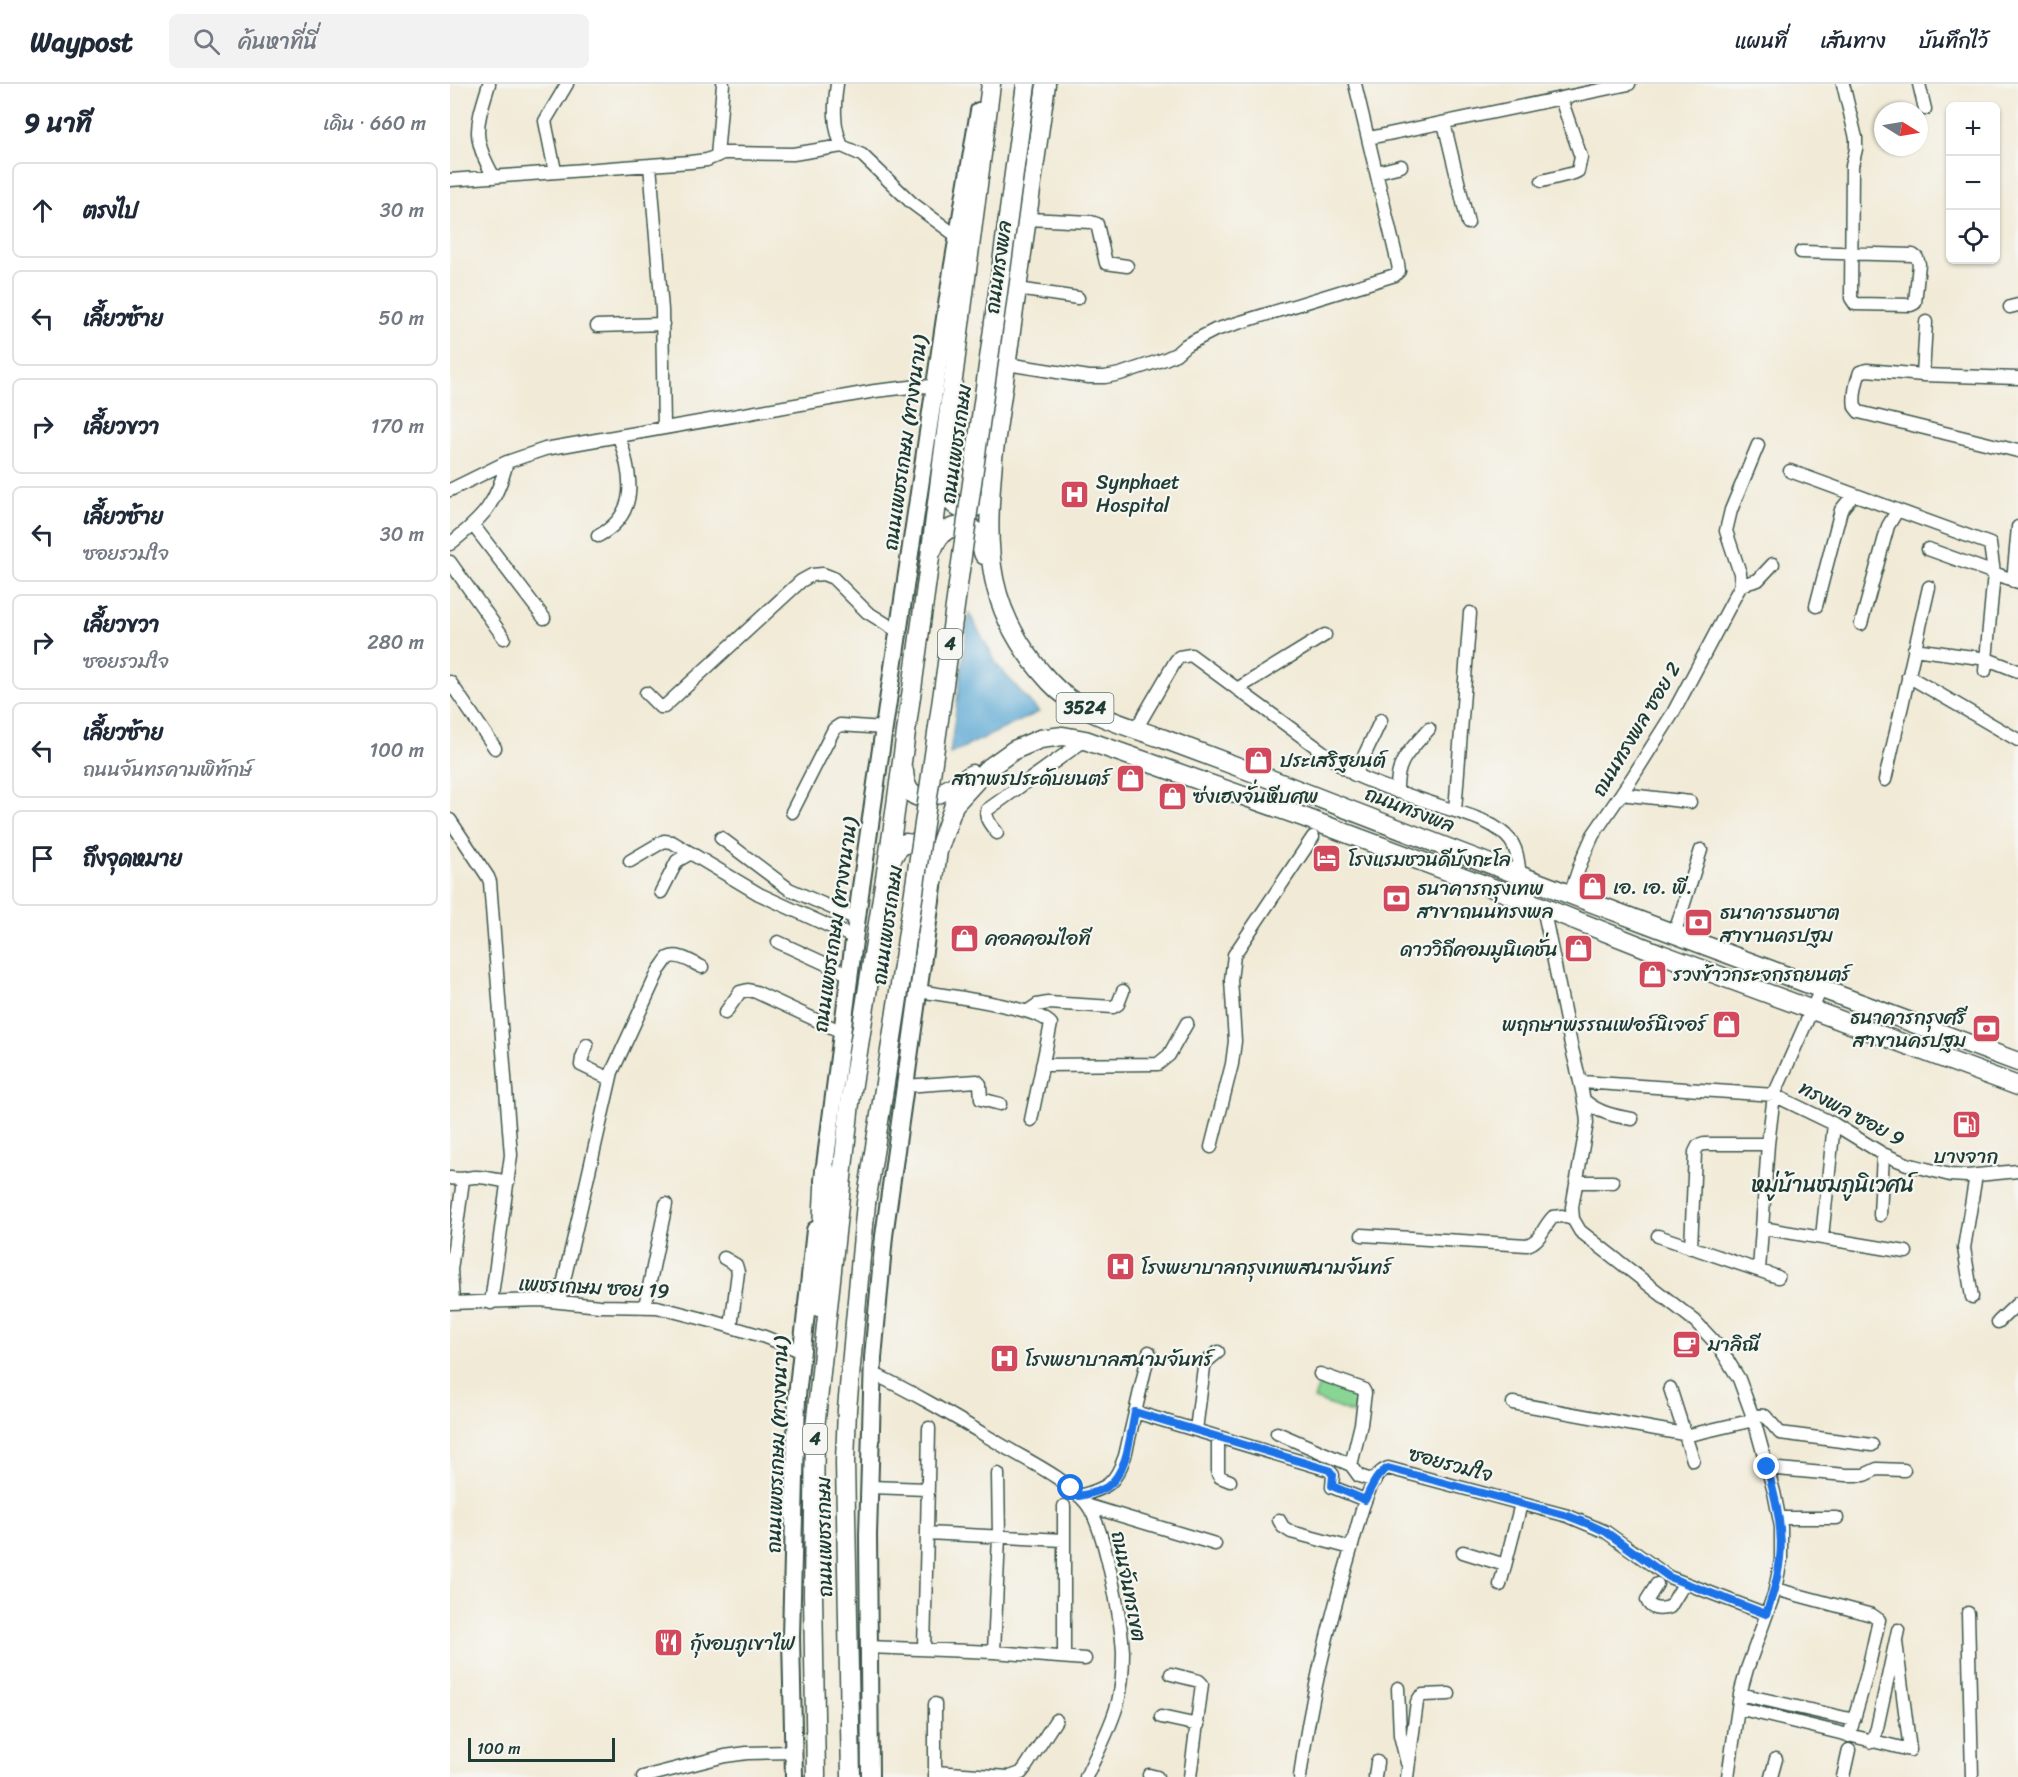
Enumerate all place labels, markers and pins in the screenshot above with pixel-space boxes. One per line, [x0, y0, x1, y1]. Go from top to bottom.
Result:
place label: Synphaet Hospital [1096, 465, 1180, 523]
hospital icon: Synphaet Hospital [1059, 478, 1091, 510]
place label: ประเสริฐยนต์ [1280, 743, 1390, 778]
shop icon: ประเสริฐยนต์ [1243, 744, 1275, 776]
place label: สถาพรประดับยนตร์ [951, 761, 1114, 796]
shop icon: สถาพรประดับยนตร์ [1115, 762, 1147, 794]
place label: ซ่งเฮงจั่นหีบศพ [1193, 779, 1319, 814]
shop icon: ซ่งเฮงจั่นหีบศพ [1156, 780, 1188, 812]
place label: โรงแรมชวนดีบังกะโล [1348, 842, 1511, 877]
hotel icon: โรงแรมชวนดีบังกะโล [1311, 843, 1343, 875]
place label: เอ. เอ. พี. [1613, 870, 1693, 905]
place label: ธนาคารกรุงเทพ สาขาถนนทรงพล [1416, 871, 1554, 929]
shop icon: เอ. เอ. พี. [1576, 871, 1608, 903]
bank icon: ธนาคารกรุงเทพ สาขาถนนทรงพล [1380, 883, 1412, 915]
place label: ธนาคารธนชาต สาขานครปฐม [1719, 895, 1840, 953]
bank icon: ธนาคารธนชาต สาขานครปฐม [1683, 907, 1715, 939]
place label: คอลคอมไอที [985, 921, 1093, 956]
shop icon: คอลคอมไอที [948, 922, 980, 954]
place label: ดาววิถีคอมมูนิเคชั่น [1400, 932, 1558, 967]
shop icon: ดาววิถีคอมมูนิเคชั่น [1563, 933, 1595, 965]
place label: รวงข้าวกระจกรถยนตร์ [1673, 957, 1854, 992]
shop icon: รวงข้าวกระจกรถยนตร์ [1636, 958, 1668, 990]
place label: ธนาคารกรุงศรี สาขานครปฐม [1850, 1000, 1968, 1058]
place label: พฤกษาพรรณเฟอร์นิเจอร์ [1502, 1007, 1710, 1042]
shop icon: พฤกษาพรรณเฟอร์นิเจอร์ [1711, 1008, 1743, 1040]
bank icon: ธนาคารกรุงศรี สาขานครปฐม [1971, 1012, 2003, 1044]
fuel station icon: บางจาก [1950, 1109, 1982, 1141]
place label: บางจาก [1934, 1139, 1998, 1174]
place label: โรงพยาบาลกรุงเทพสนามจันทร์ [1141, 1250, 1395, 1285]
hospital icon: โรงพยาบาลกรุงเทพสนามจันทร์ [1104, 1251, 1136, 1283]
place label: มาลิณี [1707, 1327, 1761, 1362]
cafe icon: มาลิณี [1671, 1328, 1703, 1360]
place label: โรงพยาบาลสนามจันทร์ [1025, 1342, 1216, 1377]
hospital icon: โรงพยาบาลสนามจันทร์ [988, 1343, 1020, 1375]
place label: กุ้งอบภูเขาไฟ [690, 1626, 797, 1661]
restaurant icon: กุ้งอบภูเขาไฟ [653, 1627, 685, 1659]

